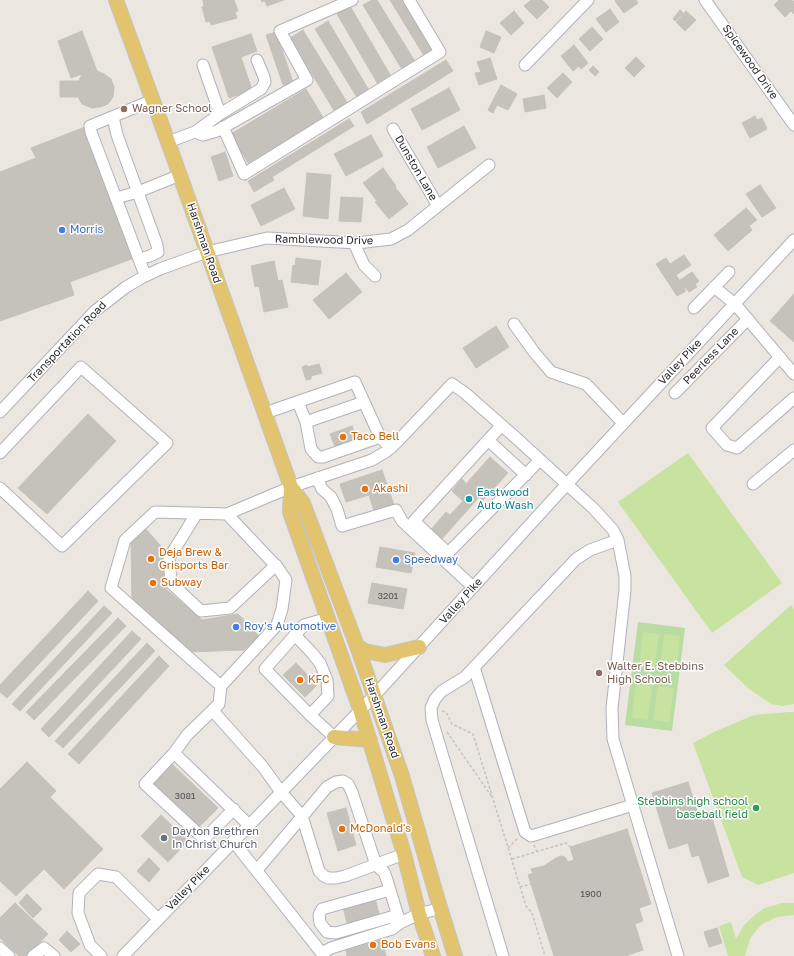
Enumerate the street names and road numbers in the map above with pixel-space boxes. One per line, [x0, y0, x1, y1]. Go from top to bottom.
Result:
street label: Spicewood Drive [719, 22, 781, 102]
street label: Dunston Lane [392, 133, 440, 203]
street label: Harshman Road [184, 201, 224, 285]
street label: Ramblewood Drive [275, 233, 373, 247]
street label: Transportation Road [25, 299, 109, 385]
street label: Peerless Lane [681, 325, 741, 387]
street label: Valley Pike [656, 336, 704, 388]
street label: Valley Pike [437, 575, 485, 627]
street label: Harshman Road [362, 676, 402, 760]
street label: Valley Pike [163, 863, 213, 913]

